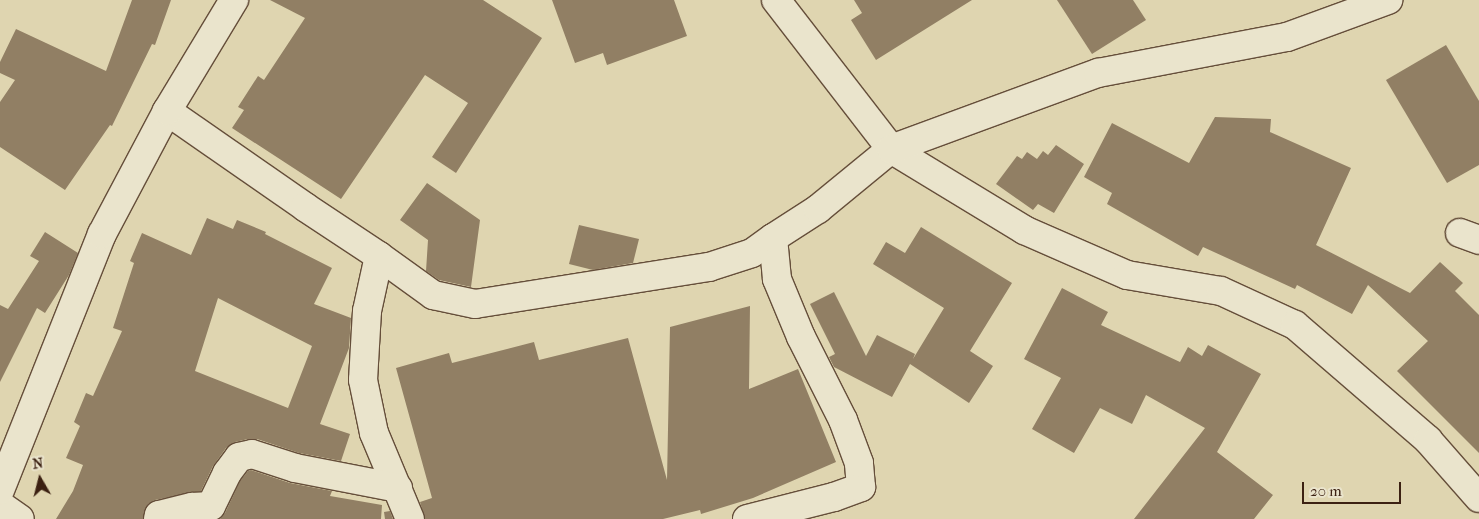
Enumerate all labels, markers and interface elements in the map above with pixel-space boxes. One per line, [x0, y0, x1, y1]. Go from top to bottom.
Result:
north arrow [15, 454, 65, 504]
text: N [31, 454, 44, 473]
scale bar [1304, 472, 1403, 504]
text: 20 m [1310, 482, 1342, 500]

